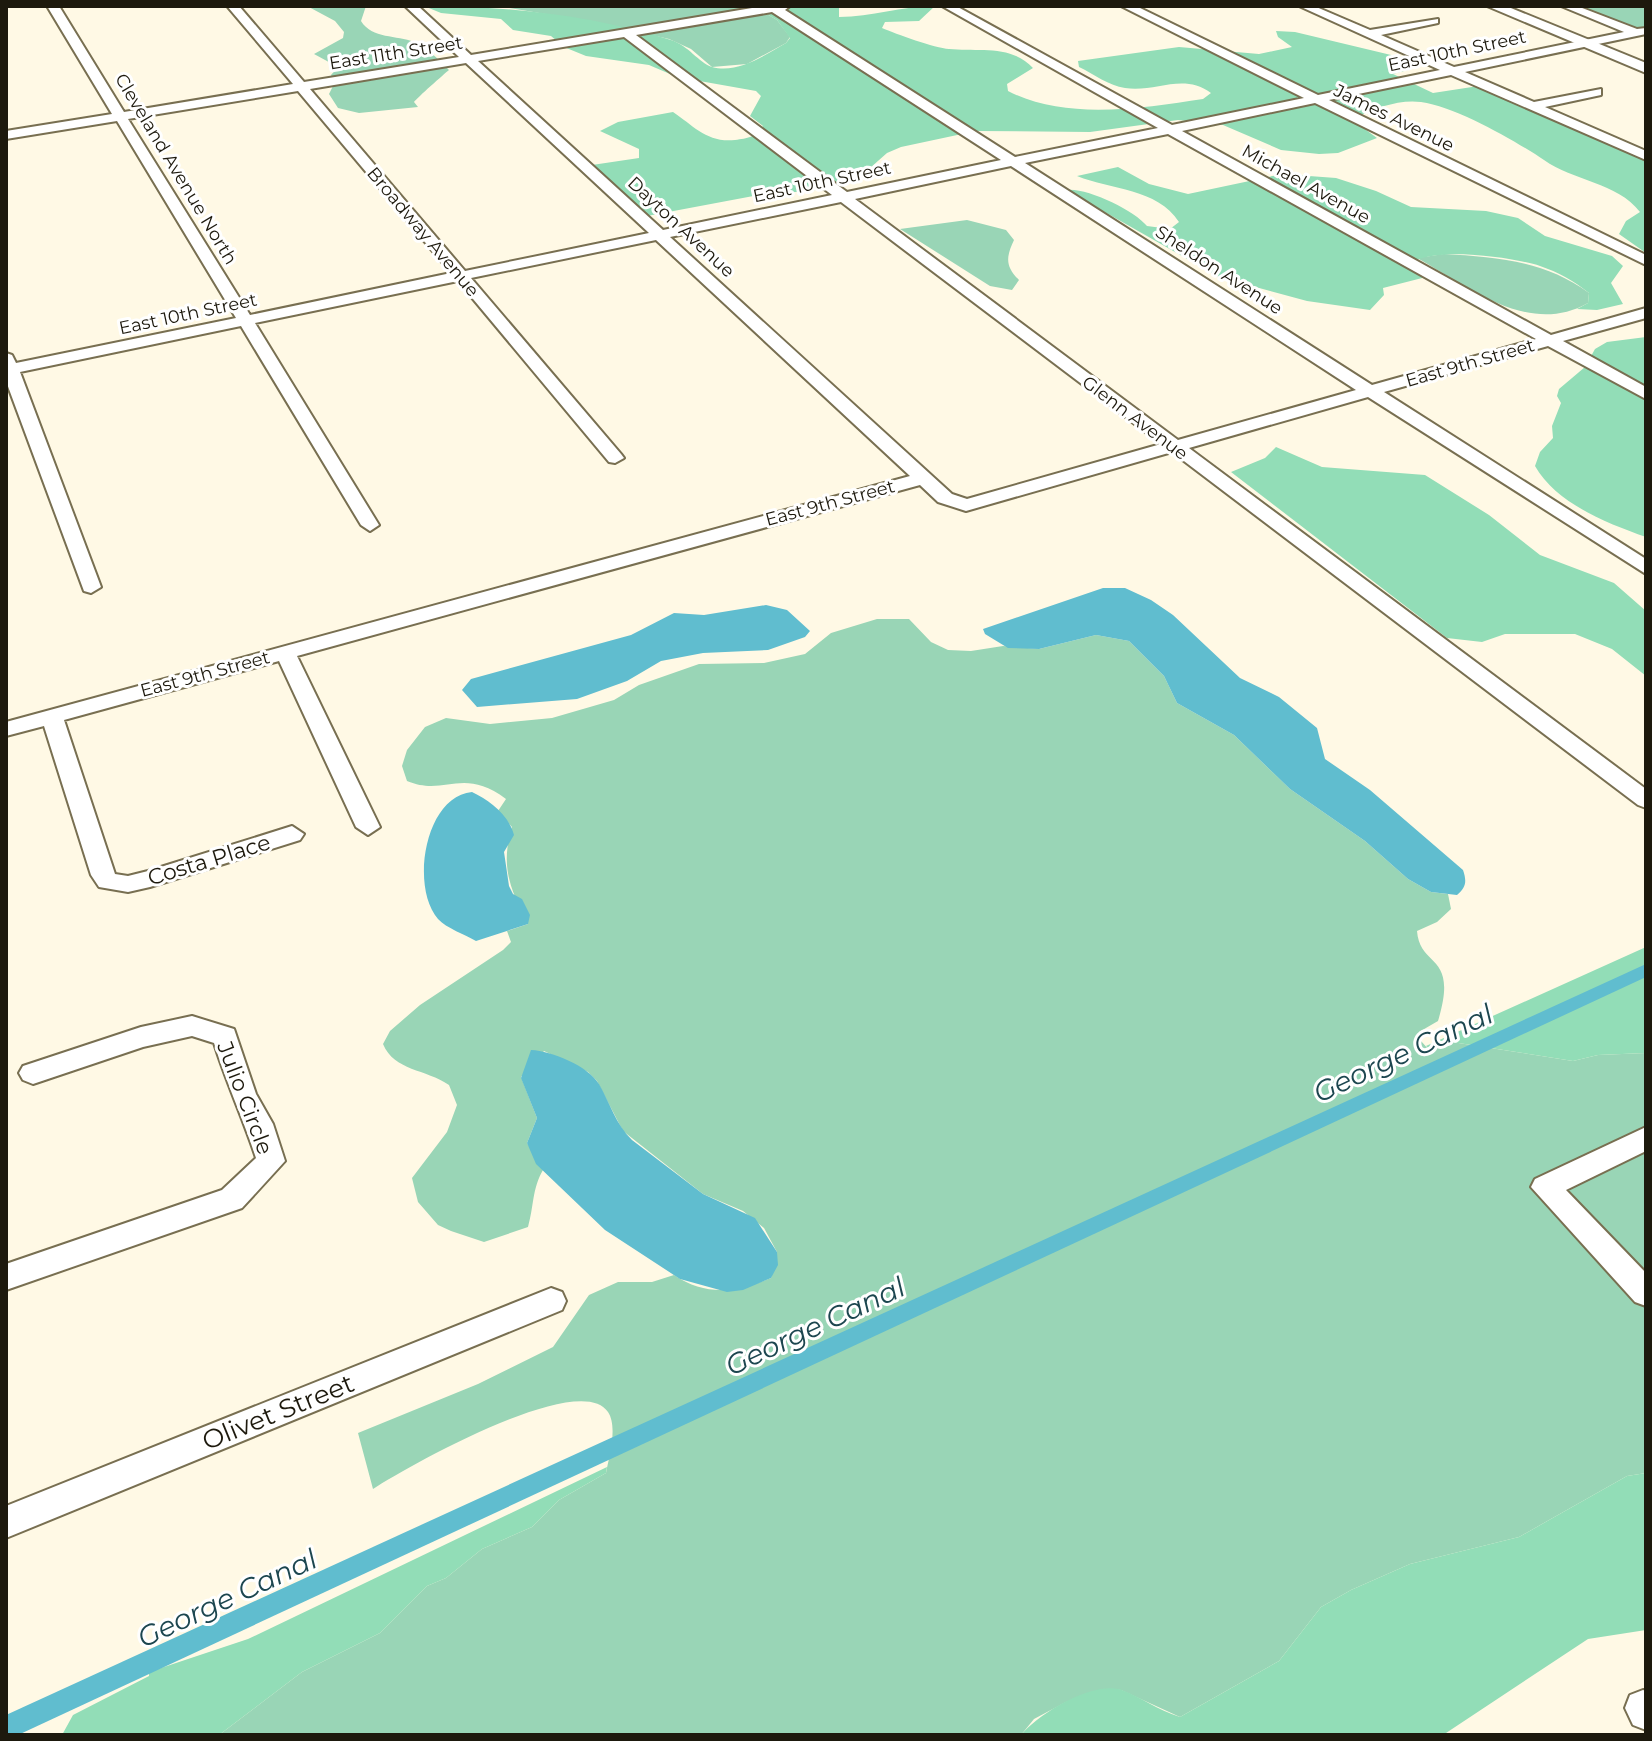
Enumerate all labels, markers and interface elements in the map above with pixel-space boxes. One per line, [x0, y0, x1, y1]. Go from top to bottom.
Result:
street label: East 10th Street [1386, 26, 1528, 76]
street label: East 11th Street [328, 32, 464, 74]
street label: Cleveland Avenue North [110, 70, 242, 268]
street label: James Avenue [1329, 79, 1458, 157]
street label: Michael Avenue [1238, 140, 1374, 228]
street label: East 10th Street [751, 157, 893, 207]
street label: Broadway Avenue [362, 163, 484, 302]
street label: Dayton Avenue [623, 172, 739, 282]
street label: Sheldon Avenue [1151, 221, 1287, 319]
street label: East 10th Street [117, 289, 259, 339]
street label: East 9th Street [1403, 334, 1537, 392]
street label: Glenn Avenue [1078, 371, 1192, 465]
street label: East 9th Street [763, 475, 897, 531]
street label: East 9th Street [138, 646, 272, 702]
street label: Costa Place [144, 829, 274, 891]
water label: George Canal [1308, 996, 1499, 1109]
street label: Julio Circle [211, 1037, 279, 1158]
water label: George Canal [720, 1269, 911, 1382]
street label: Olivet Street [197, 1367, 359, 1457]
water label: George Canal [132, 1541, 323, 1654]

